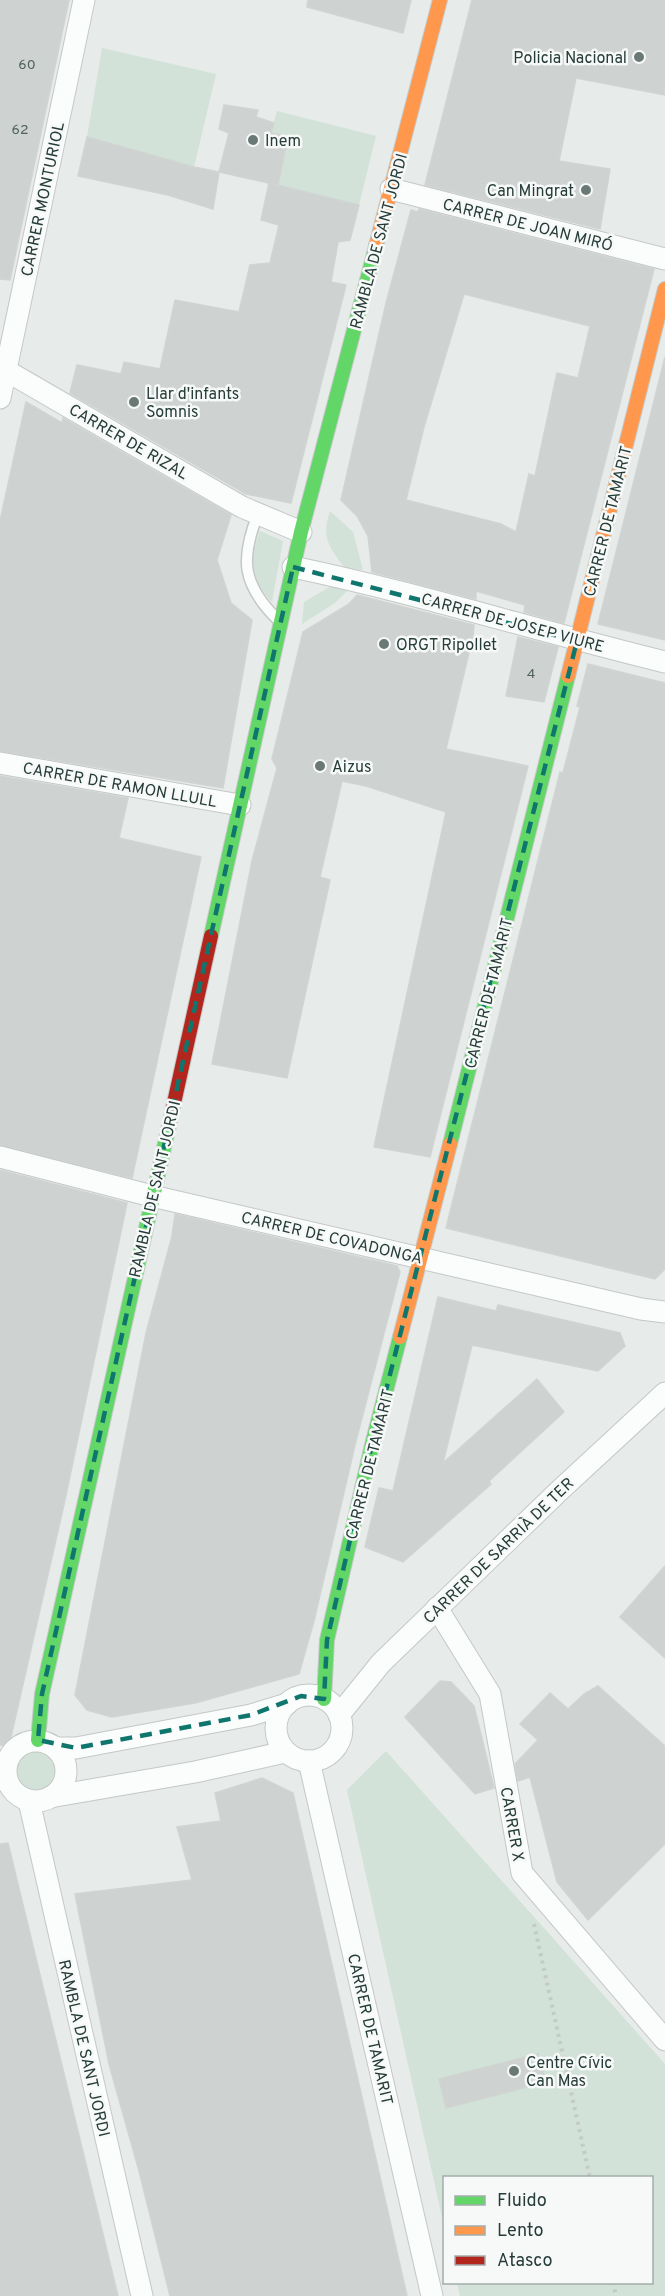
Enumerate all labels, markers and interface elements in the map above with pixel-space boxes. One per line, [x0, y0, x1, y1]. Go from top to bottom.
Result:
place label: Policia Nacional [513, 49, 627, 69]
marker: Policia Nacional [632, 50, 646, 64]
house number: 60 [18, 57, 36, 74]
street label: CARRER MONTURIOL [18, 120, 70, 278]
house number: 62 [12, 122, 28, 139]
place label: Inem [265, 132, 301, 152]
marker: Inem [246, 133, 260, 147]
street label: RAMBLA DE SANT JORDI [347, 151, 413, 332]
place label: Can Mingrat [487, 182, 574, 202]
marker: Can Mingrat [579, 183, 593, 197]
street label: CARRER DE JOAN MIRÓ [440, 193, 615, 257]
place label: Llar d'infants Somnis [146, 385, 239, 423]
marker: Llar d'infants Somnis [127, 395, 141, 409]
street label: CARRER DE RIZAL [65, 400, 191, 485]
street label: CARRER DE TAMARIT [581, 444, 637, 599]
street label: CARRER DE JOSEP VIURE [419, 590, 606, 658]
place label: ORGT Ripollet [396, 636, 497, 656]
marker: ORGT Ripollet [377, 637, 391, 651]
house number: 4 [527, 666, 535, 683]
place label: Aizus [332, 758, 372, 778]
street label: CARRER DE RAMON LLULL [21, 759, 218, 813]
marker: Aizus [313, 759, 327, 773]
street label: CARRER DE TAMARIT [462, 916, 518, 1071]
street label: RAMBLA DE SANT JORDI [126, 1099, 186, 1280]
street label: CARRER DE COVADONGA [239, 1208, 424, 1270]
street label: CARRER DE TAMARIT [343, 1387, 399, 1542]
street label: CARRER DE SARRIÀ DE TER [418, 1473, 579, 1629]
street label: CARRER X [495, 1785, 527, 1863]
street label: CARRER DE TAMARIT [342, 1952, 396, 2107]
street label: RAMBLA DE SANT JORDI [53, 1958, 113, 2139]
place label: Centre Cívic Can Mas [526, 2054, 612, 2092]
marker: Centre Cívic Can Mas [507, 2064, 521, 2078]
legend [443, 2176, 653, 2284]
text: Fluido [497, 2190, 547, 2213]
text: Lento [497, 2220, 543, 2243]
text: Atasco [497, 2250, 553, 2273]

